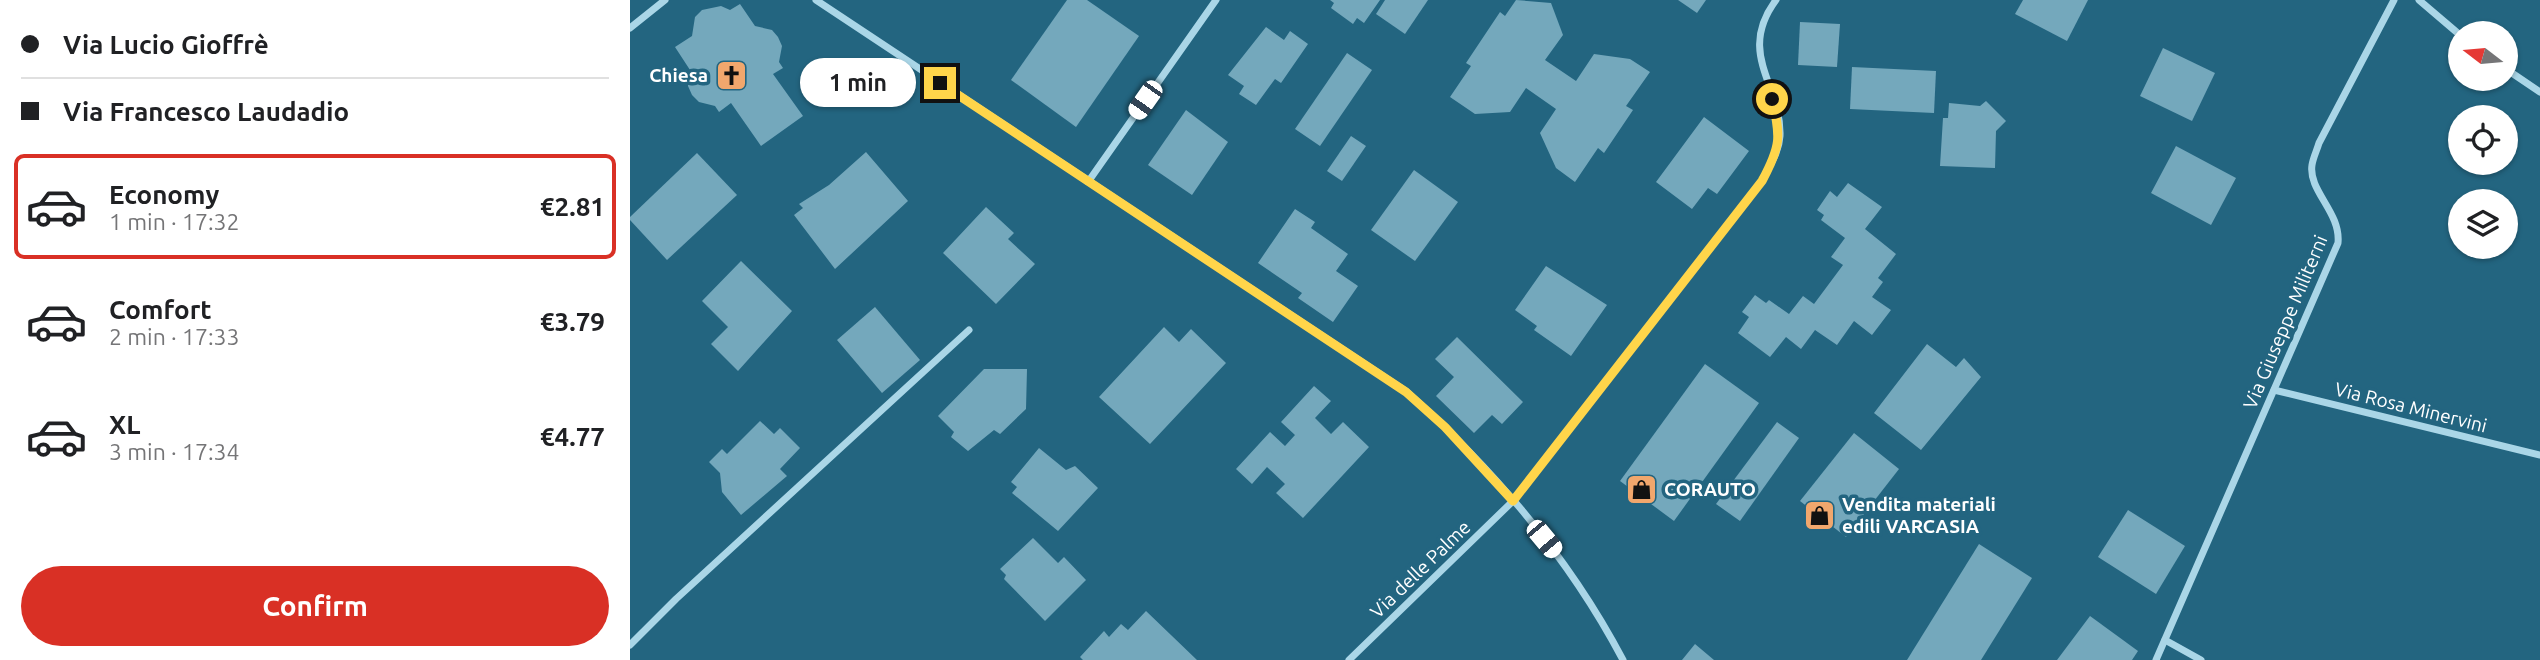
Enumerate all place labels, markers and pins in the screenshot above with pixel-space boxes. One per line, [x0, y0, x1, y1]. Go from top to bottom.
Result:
church icon: Chiesa [714, 58, 748, 92]
place label: Chiesa [649, 64, 708, 86]
shop icon: CORAUTO [1624, 472, 1658, 506]
place label: CORAUTO [1664, 478, 1756, 500]
place label: Vendita materiali edili VARCASIA [1842, 493, 1996, 537]
shop icon: Vendita materiali edili VARCASIA [1802, 498, 1836, 532]

